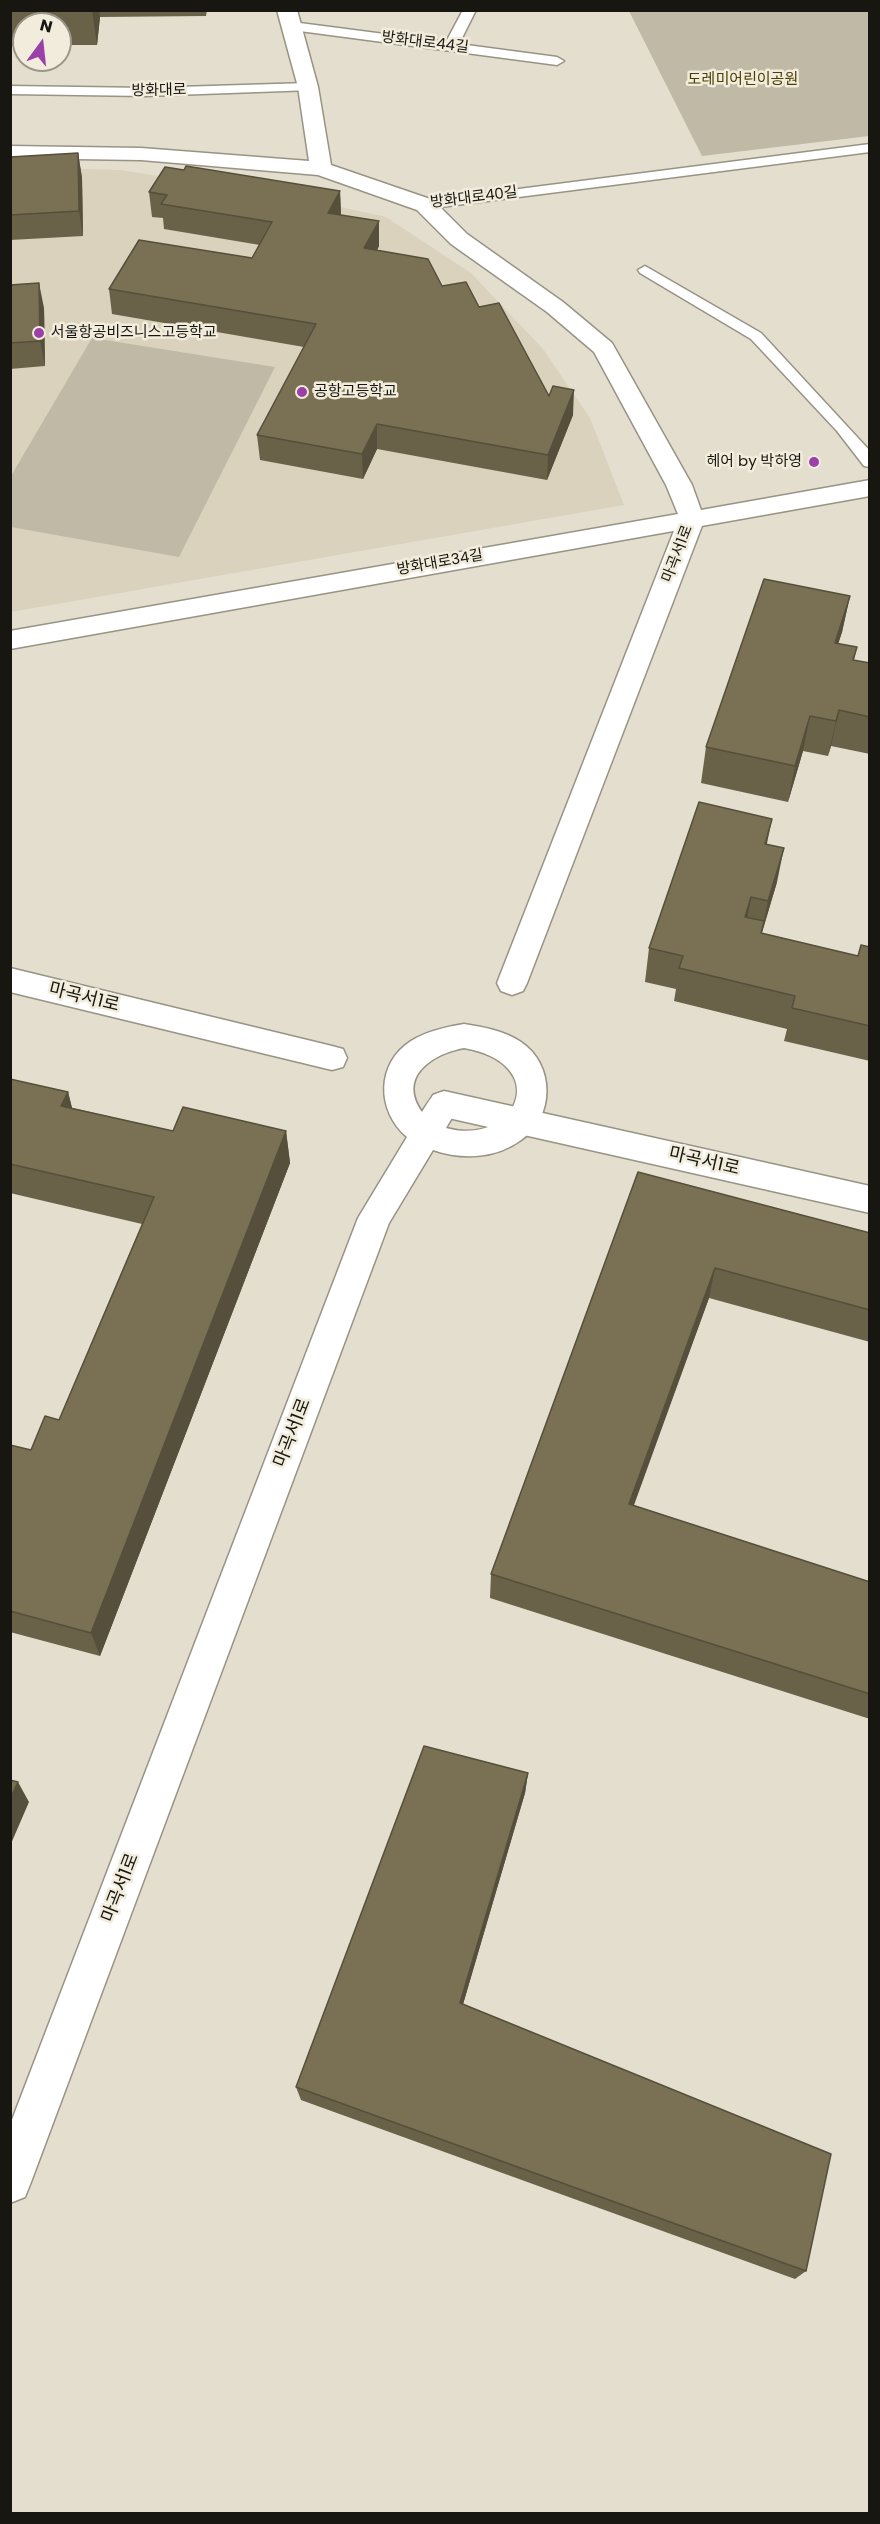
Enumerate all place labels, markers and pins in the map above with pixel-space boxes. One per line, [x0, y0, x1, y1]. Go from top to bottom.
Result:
place label: 서울항공비즈니스고등학교 [51, 324, 217, 342]
marker: 서울항공비즈니스고등학교 [32, 326, 46, 340]
place label: 공항고등학교 [314, 383, 397, 401]
marker: 공항고등학교 [295, 385, 309, 399]
place label: 헤어 by 박하영 [706, 453, 802, 471]
marker: 헤어 by 박하영 [807, 455, 821, 469]

